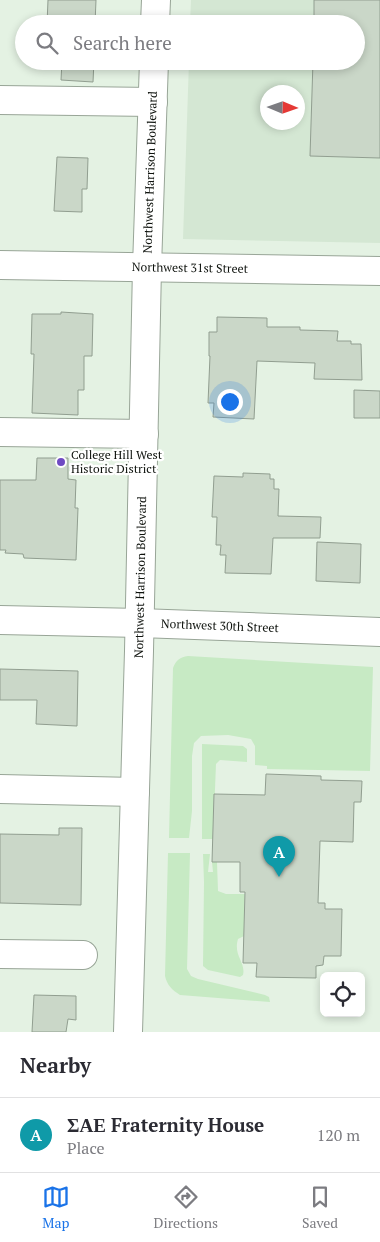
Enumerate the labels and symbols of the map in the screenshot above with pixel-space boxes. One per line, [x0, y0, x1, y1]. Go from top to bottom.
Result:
north arrow [260, 85, 305, 130]
street label: Northwest Harrison Boulevard [139, 91, 160, 254]
street label: Northwest 31st Street [132, 259, 249, 276]
your location [217, 389, 243, 415]
place label: College Hill West Historic District [71, 447, 163, 476]
marker: College Hill West Historic District [55, 456, 67, 468]
street label: Northwest Harrison Boulevard [131, 496, 149, 658]
street label: Northwest 30th Street [161, 616, 280, 635]
pin: A [263, 836, 295, 877]

